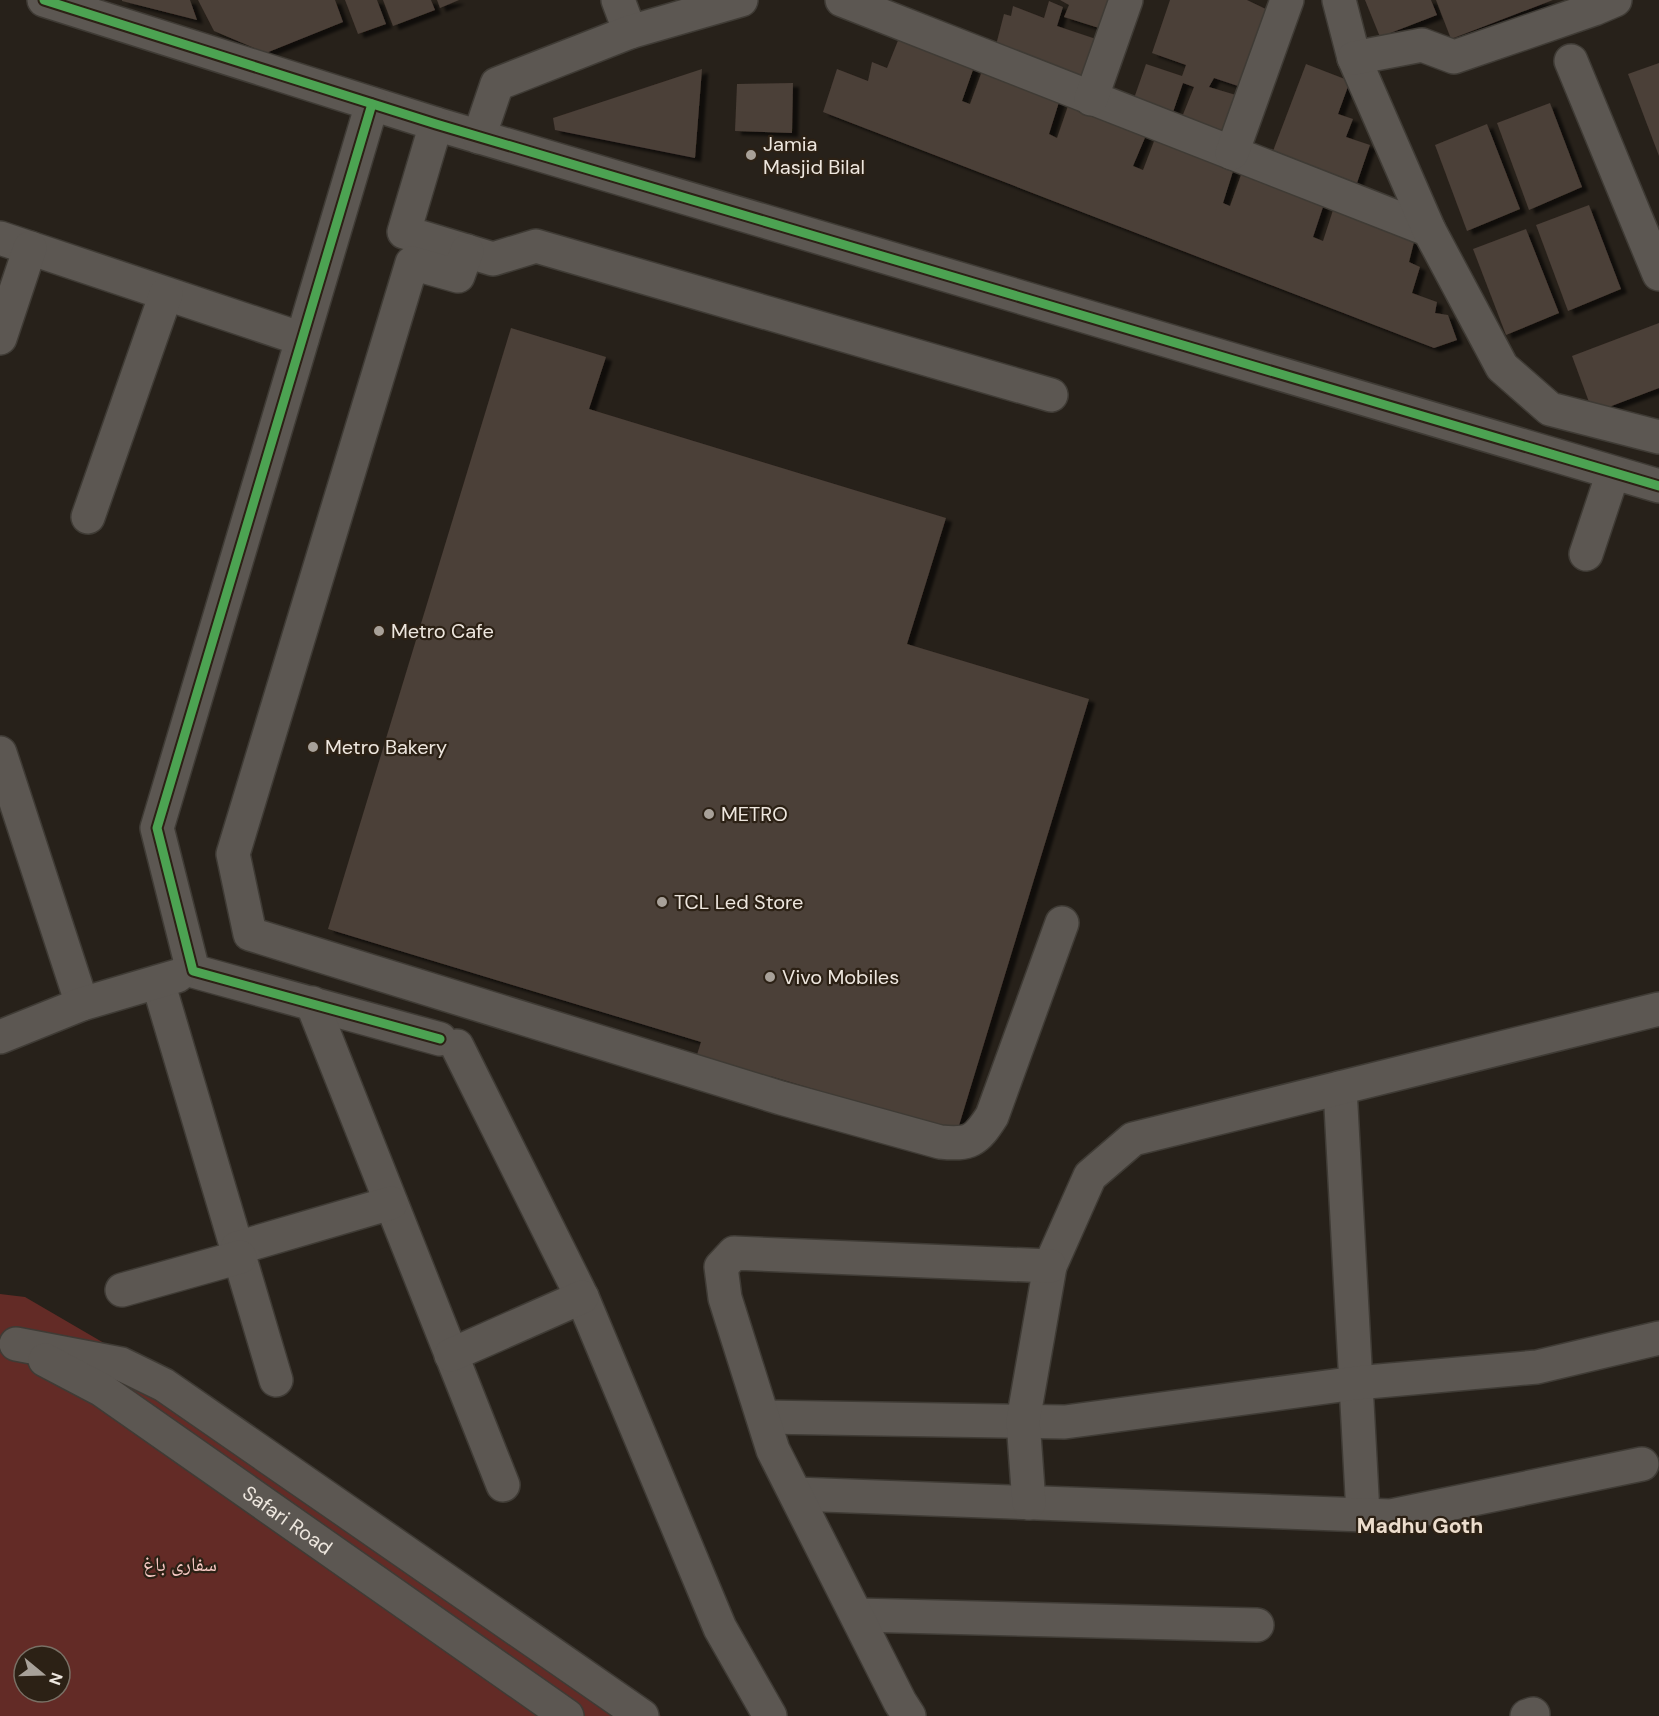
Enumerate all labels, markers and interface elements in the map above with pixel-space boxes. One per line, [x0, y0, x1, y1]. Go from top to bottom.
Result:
place label: Jamia Masjid Bilal [763, 131, 865, 180]
marker: Jamia Masjid Bilal [744, 148, 758, 162]
place label: Metro Cafe [391, 618, 494, 644]
marker: Metro Cafe [372, 624, 386, 638]
place label: Metro Bakery [325, 734, 447, 760]
marker: Metro Bakery [306, 740, 320, 754]
place label: METRO [721, 801, 788, 827]
marker: METRO [702, 807, 716, 821]
place label: TCL Led Store [674, 889, 803, 915]
marker: TCL Led Store [655, 895, 669, 909]
place label: Vivo Mobiles [782, 964, 899, 990]
marker: Vivo Mobiles [763, 970, 777, 984]
street label: Safari Road [238, 1480, 338, 1561]
district label: Madhu Goth [1357, 1512, 1483, 1540]
park label: سفاری باغ [143, 1551, 217, 1577]
north arrow [12, 1644, 72, 1704]
text: N [44, 1670, 68, 1688]

